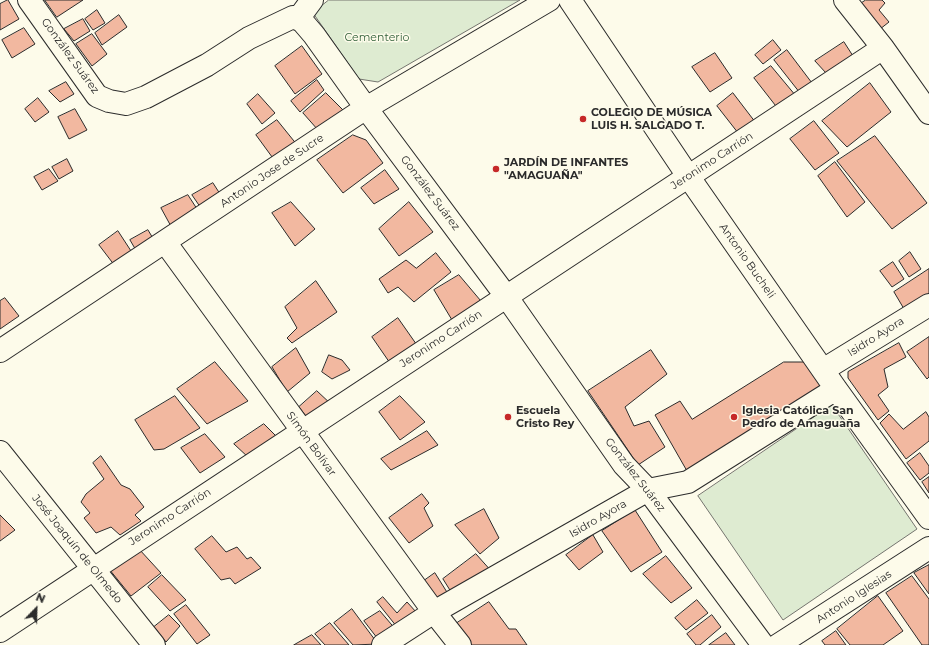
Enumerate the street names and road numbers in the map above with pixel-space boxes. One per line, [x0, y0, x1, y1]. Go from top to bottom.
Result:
street label: González Suárez [38, 16, 102, 96]
street label: Jeronimo Carrión [668, 130, 756, 192]
street label: Antonio Jose de Sucre [218, 131, 326, 211]
street label: González Suárez [398, 153, 462, 233]
street label: Antonio Bucheli [716, 221, 778, 301]
street label: Jeronimo Carrión [397, 308, 485, 370]
street label: Isidro Ayora [845, 314, 907, 360]
street label: Simón Bolívar [283, 409, 339, 479]
street label: González Suárez [602, 435, 668, 515]
street label: Jeronimo Carrión [126, 486, 214, 548]
street label: José Joaquín de Olmedo [29, 492, 125, 606]
street label: Isidro Ayora [567, 497, 629, 541]
street label: Antonio Iglesias [814, 568, 894, 626]

